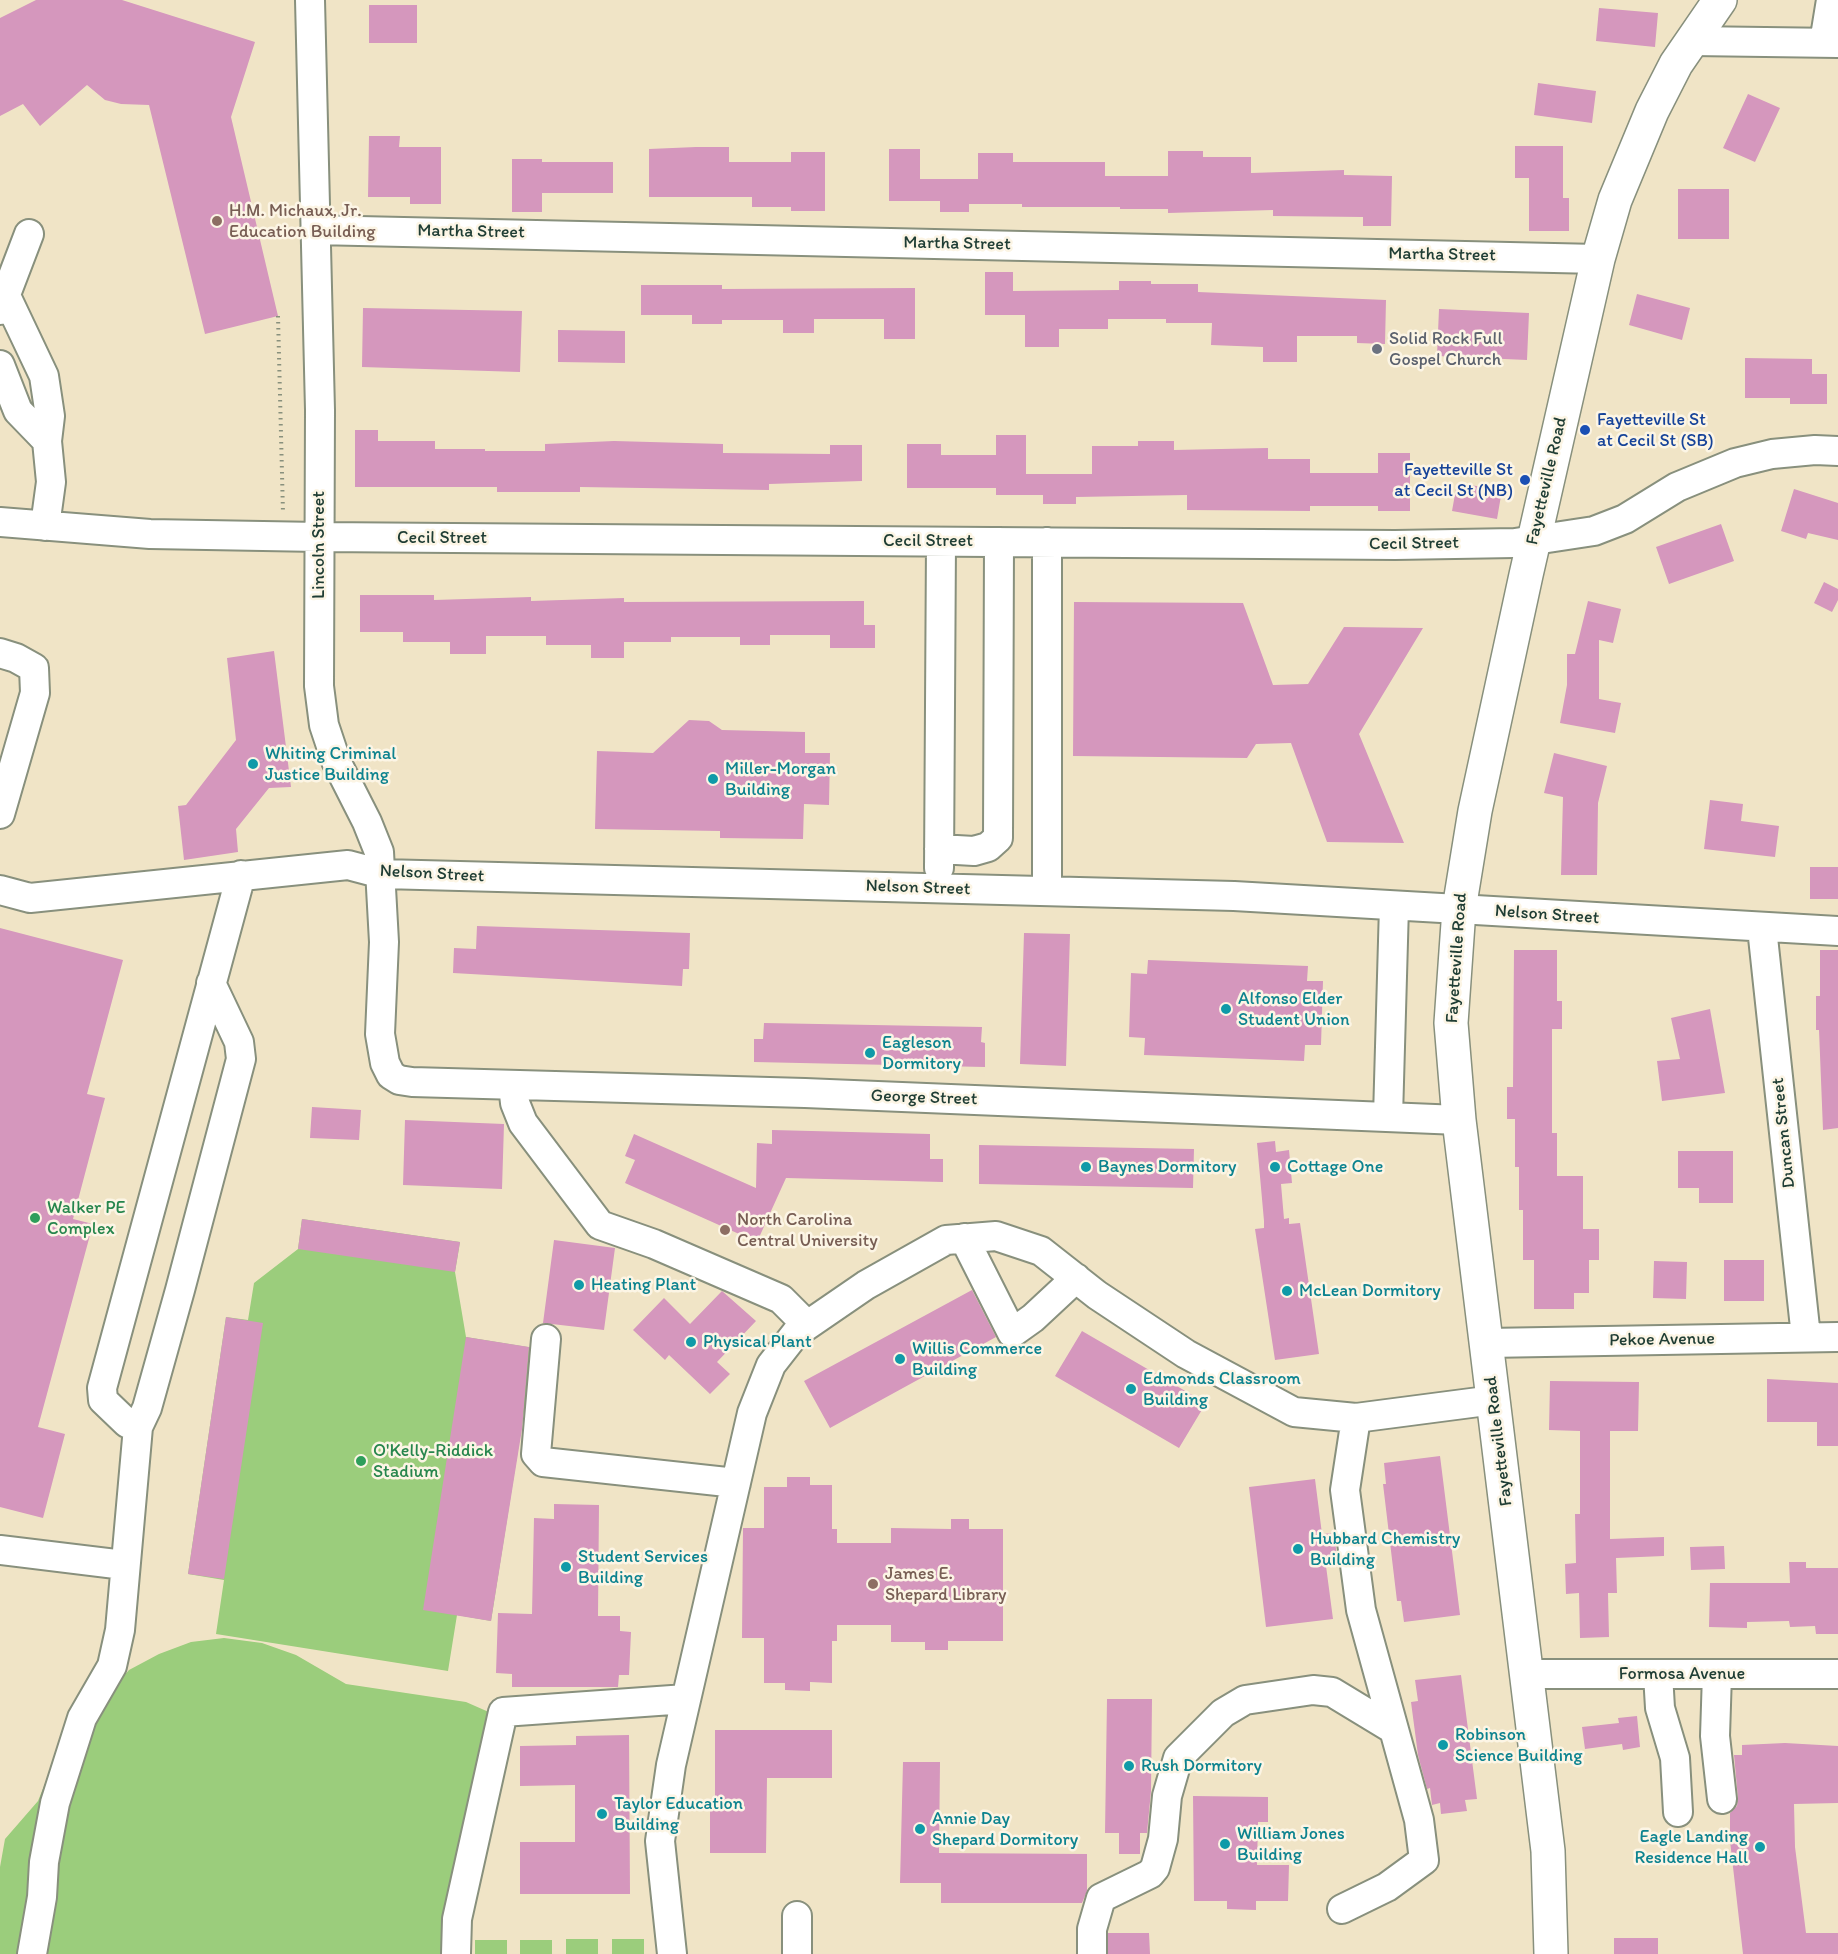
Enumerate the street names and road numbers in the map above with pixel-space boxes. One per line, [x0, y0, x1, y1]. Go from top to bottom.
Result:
street label: Martha Street [417, 220, 525, 244]
street label: Martha Street [903, 232, 1011, 256]
street label: Martha Street [1388, 243, 1496, 267]
street label: Fayetteville Road [1522, 415, 1572, 547]
street label: Lincoln Street [308, 491, 330, 599]
street label: Cecil Street [397, 527, 487, 549]
street label: Cecil Street [883, 530, 973, 552]
street label: Cecil Street [1369, 532, 1459, 556]
street label: Nelson Street [379, 860, 485, 888]
street label: Nelson Street [865, 875, 971, 901]
street label: Fayetteville Road [1442, 892, 1472, 1024]
street label: Nelson Street [1494, 901, 1600, 929]
street label: Duncan Street [1767, 1077, 1801, 1189]
street label: George Street [870, 1085, 978, 1111]
street label: Pekoe Avenue [1609, 1328, 1715, 1352]
street label: Fayetteville Road [1480, 1375, 1518, 1507]
street label: Formosa Avenue [1619, 1663, 1745, 1685]

